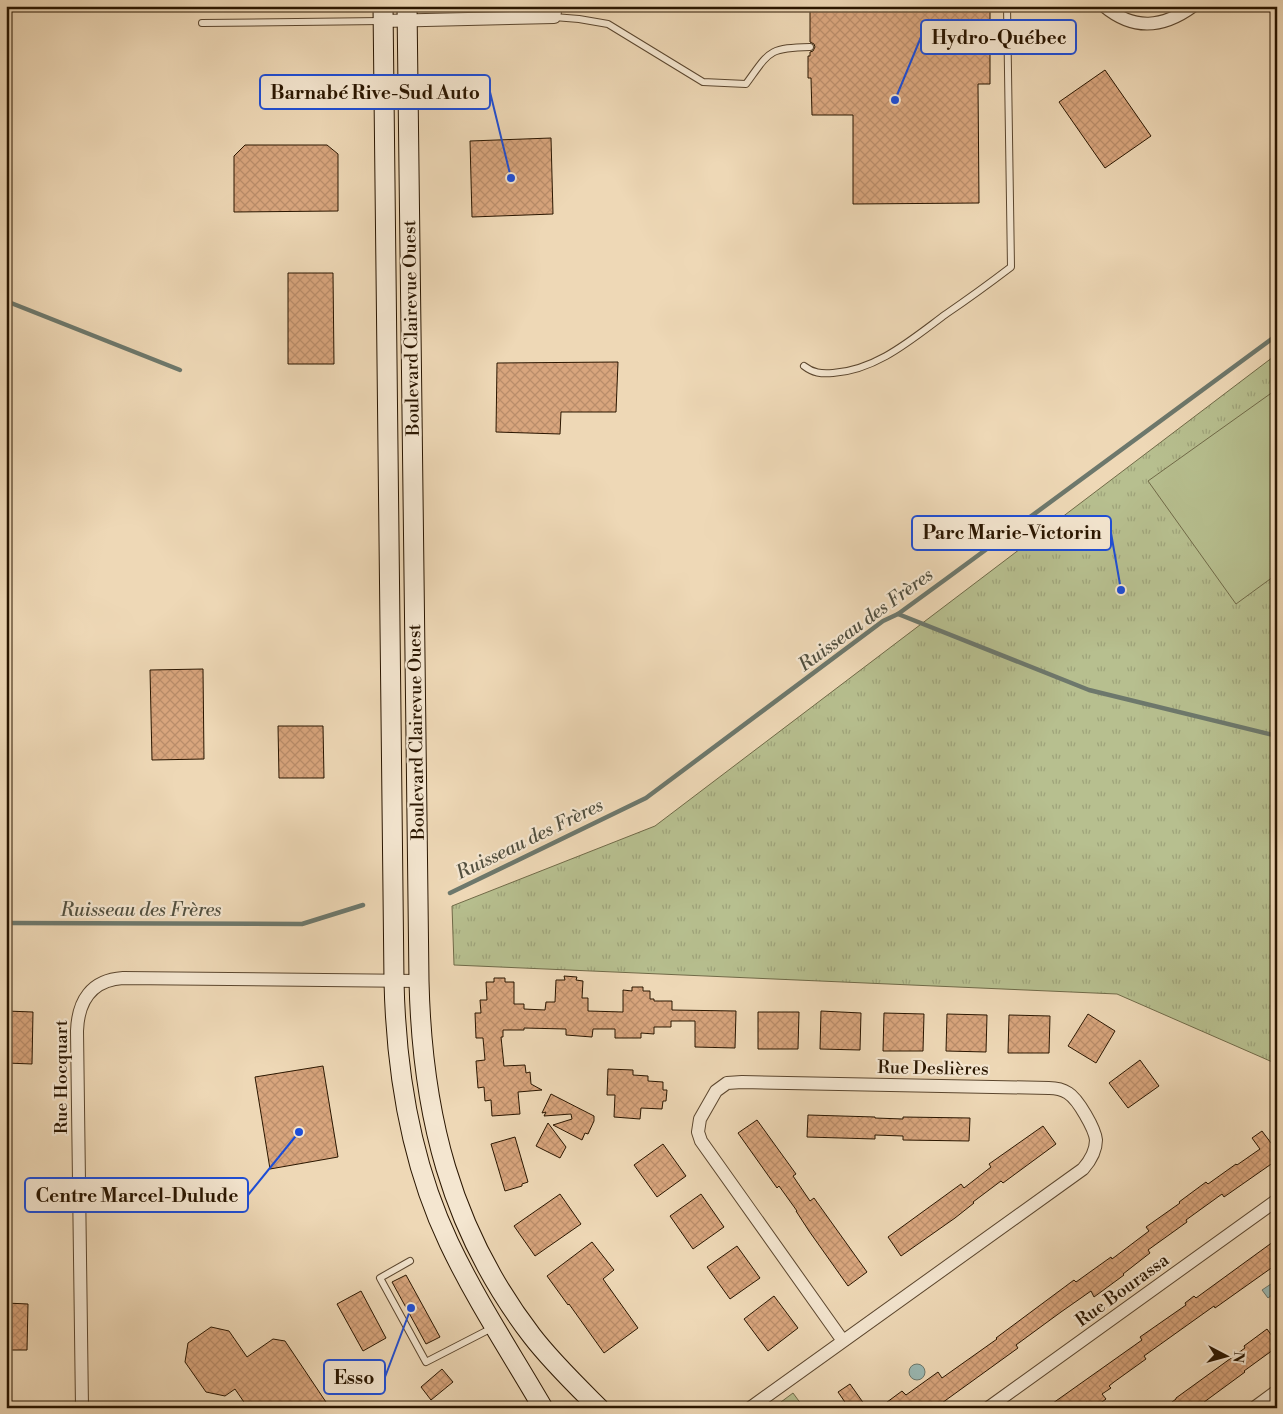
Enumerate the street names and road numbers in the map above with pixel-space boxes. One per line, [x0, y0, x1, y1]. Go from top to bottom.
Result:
street label: Boulevard Clairevue Ouest [398, 219, 425, 437]
street label: Boulevard Clairevue Ouest [403, 623, 430, 841]
street label: Rue Hocquart [50, 1019, 73, 1134]
street label: Rue Deslières [877, 1056, 989, 1081]
street label: Rue Bourassa [1071, 1248, 1174, 1332]

